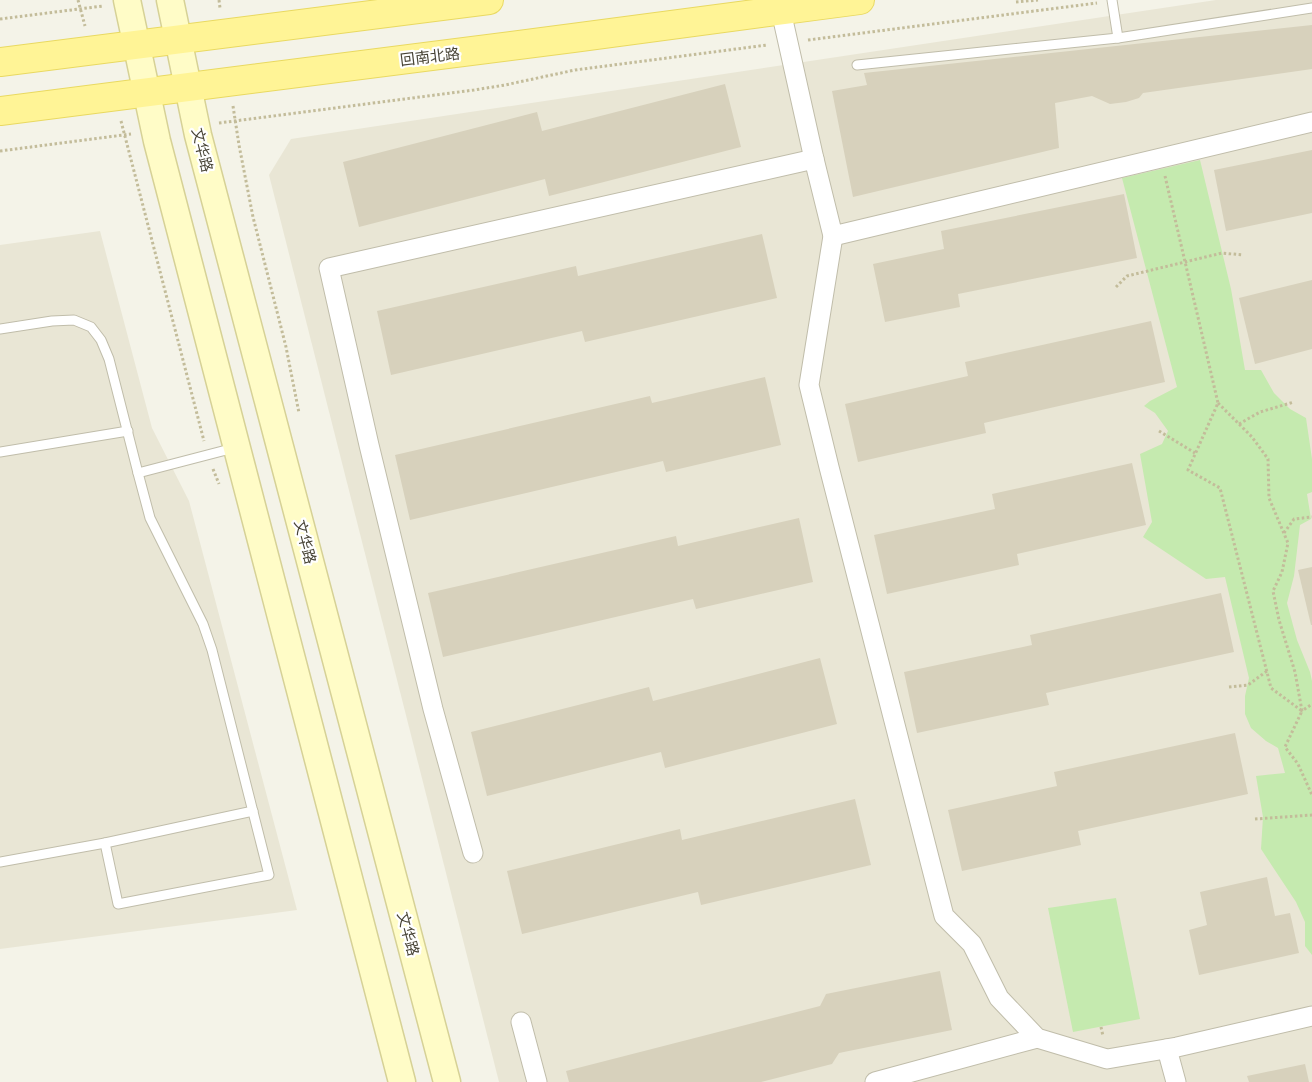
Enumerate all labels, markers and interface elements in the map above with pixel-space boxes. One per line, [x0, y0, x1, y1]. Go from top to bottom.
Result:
street label: 回南北路 [399, 44, 461, 70]
street label: 文华路 [188, 126, 216, 174]
street label: 文华路 [290, 518, 320, 566]
street label: 文华路 [393, 910, 423, 958]

